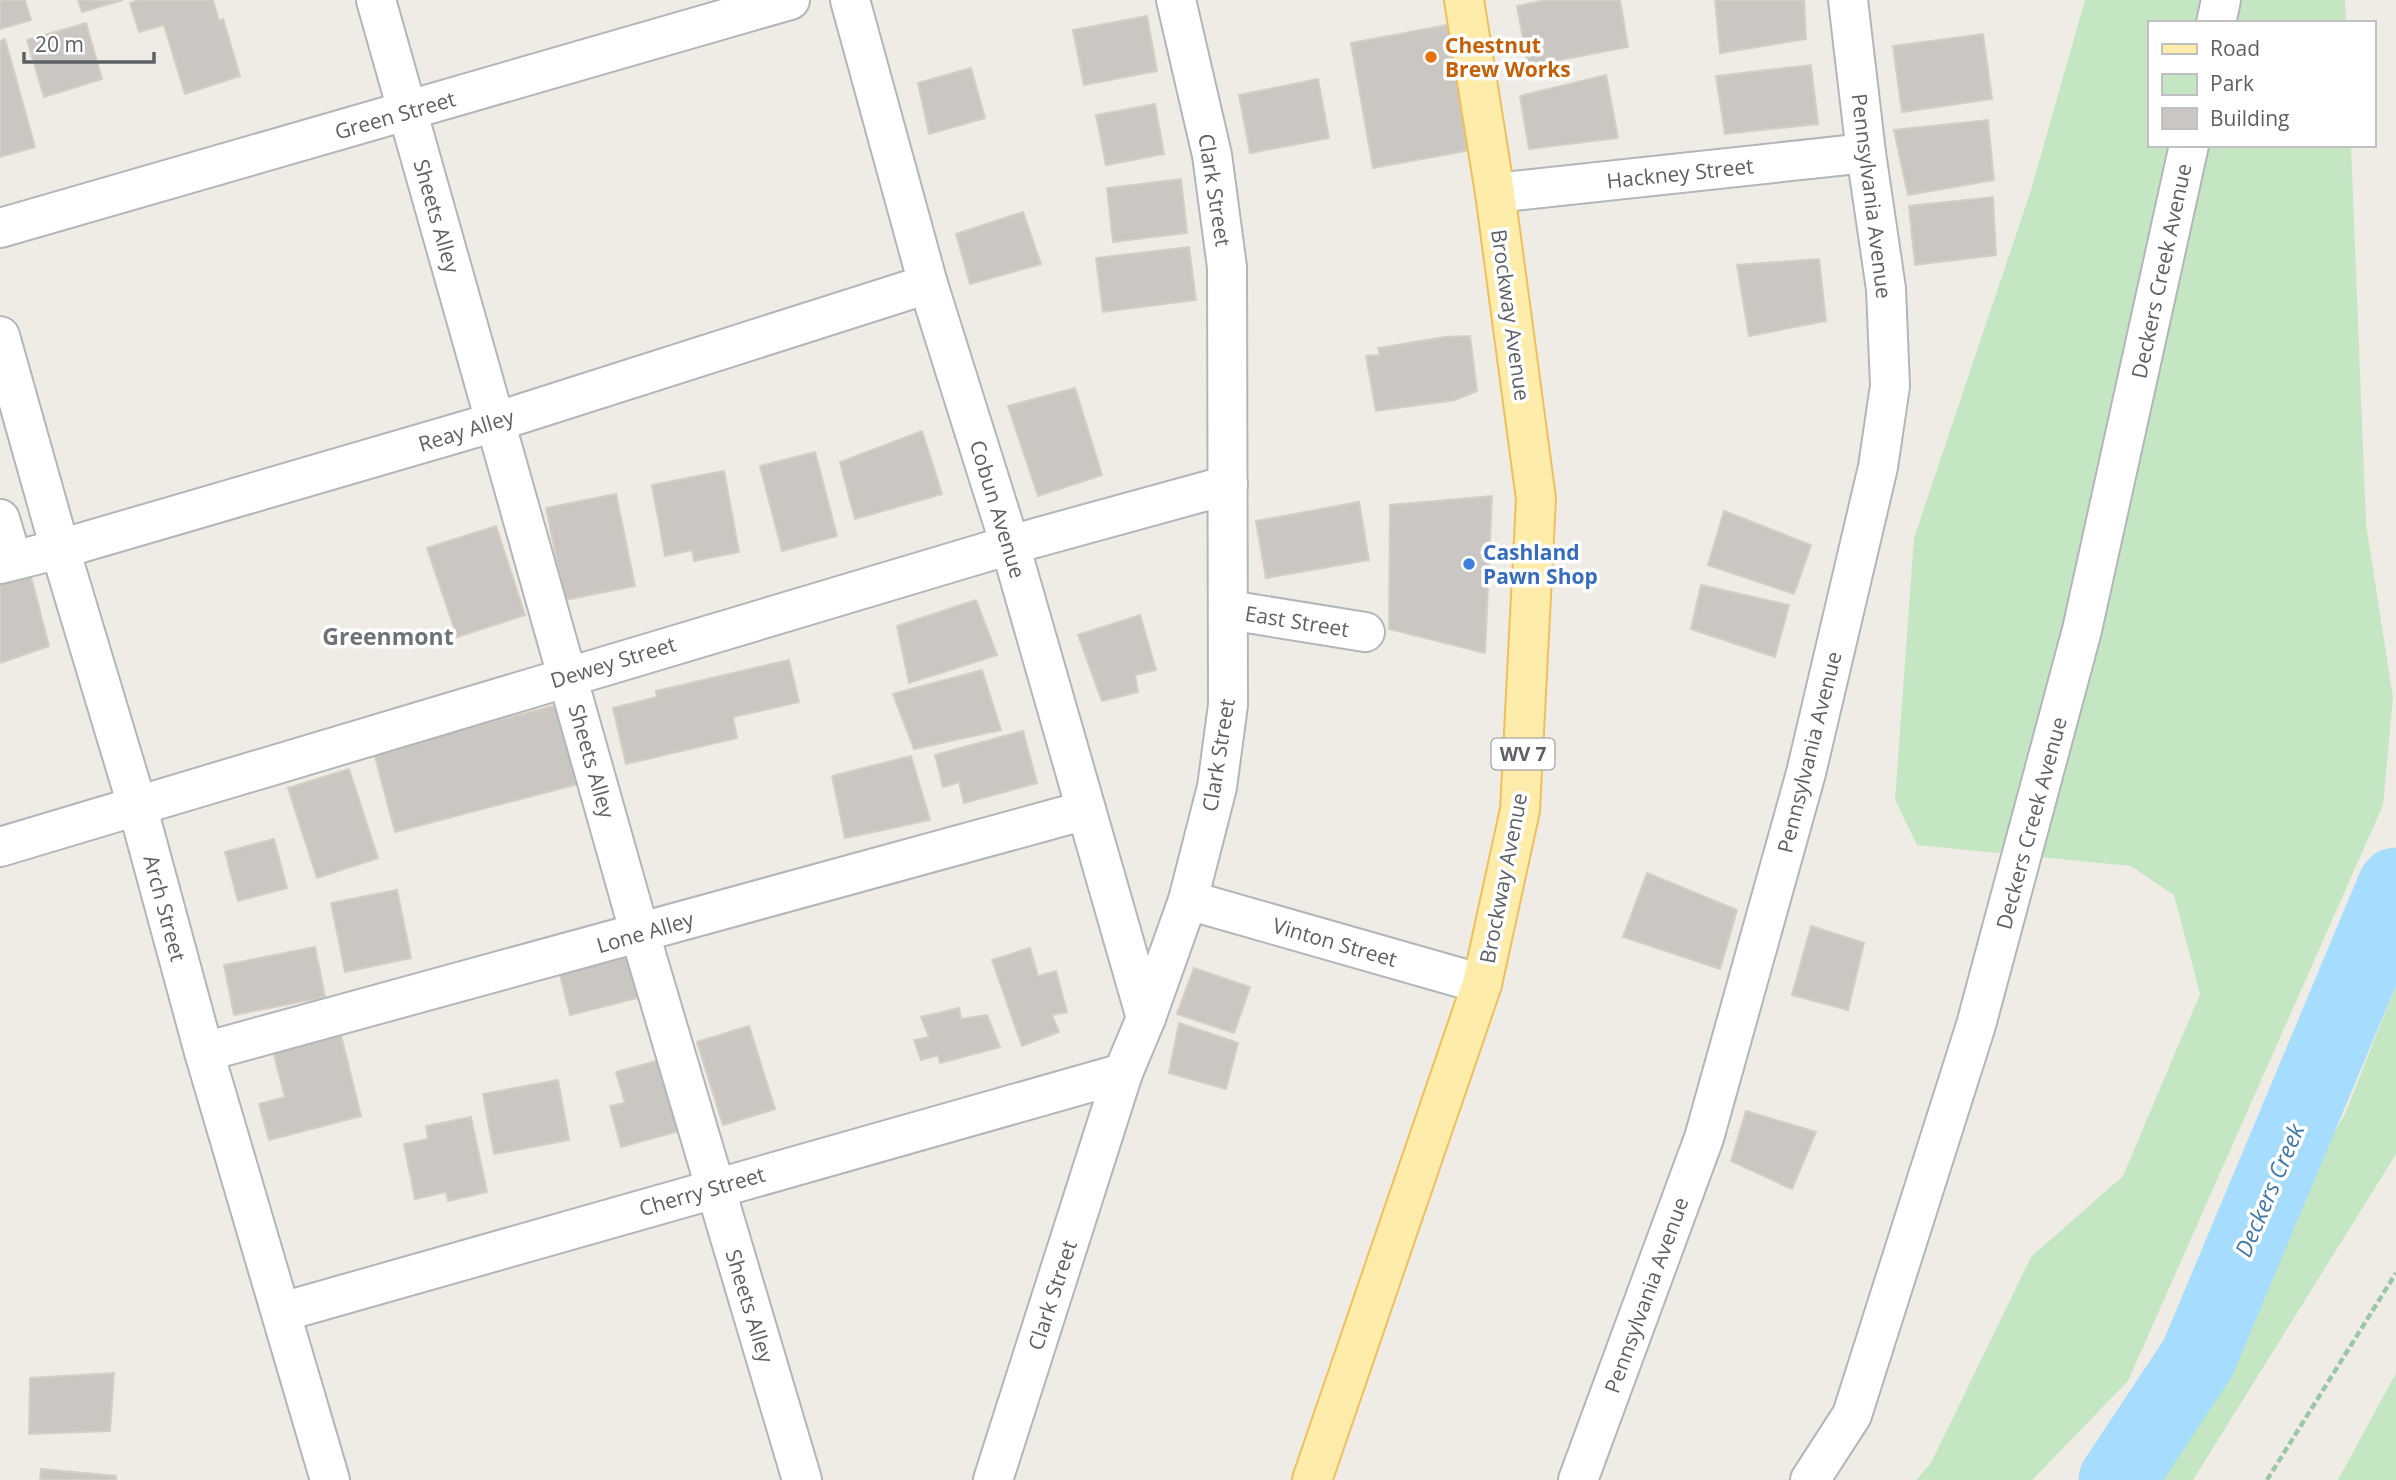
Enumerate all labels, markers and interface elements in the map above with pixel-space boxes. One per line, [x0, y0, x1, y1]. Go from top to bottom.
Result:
scale bar [24, 21, 154, 65]
legend [2148, 21, 2375, 147]
text: 20 m [35, 30, 84, 58]
place label: Chestnut Brew Works [1445, 31, 1571, 83]
text: Road [2210, 34, 2260, 62]
marker: Chestnut Brew Works [1423, 49, 1439, 65]
text: Park [2210, 69, 2254, 97]
street label: Green Street [331, 84, 459, 146]
street label: Pennsylvania Avenue [1846, 92, 1898, 300]
text: Building [2210, 104, 2289, 132]
street label: Clark Street [1192, 132, 1238, 248]
street label: Hackney Street [1605, 151, 1755, 195]
street label: Sheets Alley [407, 156, 467, 277]
street label: Deckers Creek Avenue [2125, 161, 2197, 381]
street label: Brockway Avenue [1485, 227, 1537, 403]
street label: Reay Alley [415, 402, 518, 458]
street label: Cobun Avenue [964, 437, 1032, 581]
place label: Cashland Pawn Shop [1483, 538, 1598, 590]
marker: Cashland Pawn Shop [1461, 556, 1477, 572]
street label: East Street [1243, 599, 1351, 643]
district label: Greenmont [322, 620, 454, 652]
street label: Dewey Street [547, 630, 679, 694]
street label: Pennsylvania Avenue [1770, 648, 1848, 856]
street label: Clark Street [1195, 697, 1241, 813]
street label: Sheets Alley [562, 701, 622, 822]
street label: Deckers Creek Avenue [1989, 714, 2073, 932]
road number: WV 7 [1492, 738, 1554, 769]
street label: Brockway Avenue [1473, 790, 1533, 966]
street label: Arch Street [137, 852, 193, 964]
street label: Lone Alley [593, 905, 697, 959]
street label: Vinton Street [1270, 911, 1400, 973]
water label: Deckers Creek [2227, 1118, 2312, 1261]
street label: Cherry Street [636, 1160, 768, 1222]
street label: Pennsylvania Avenue [1598, 1193, 1694, 1397]
street label: Clark Street [1021, 1237, 1083, 1353]
street label: Sheets Alley [719, 1246, 781, 1367]

